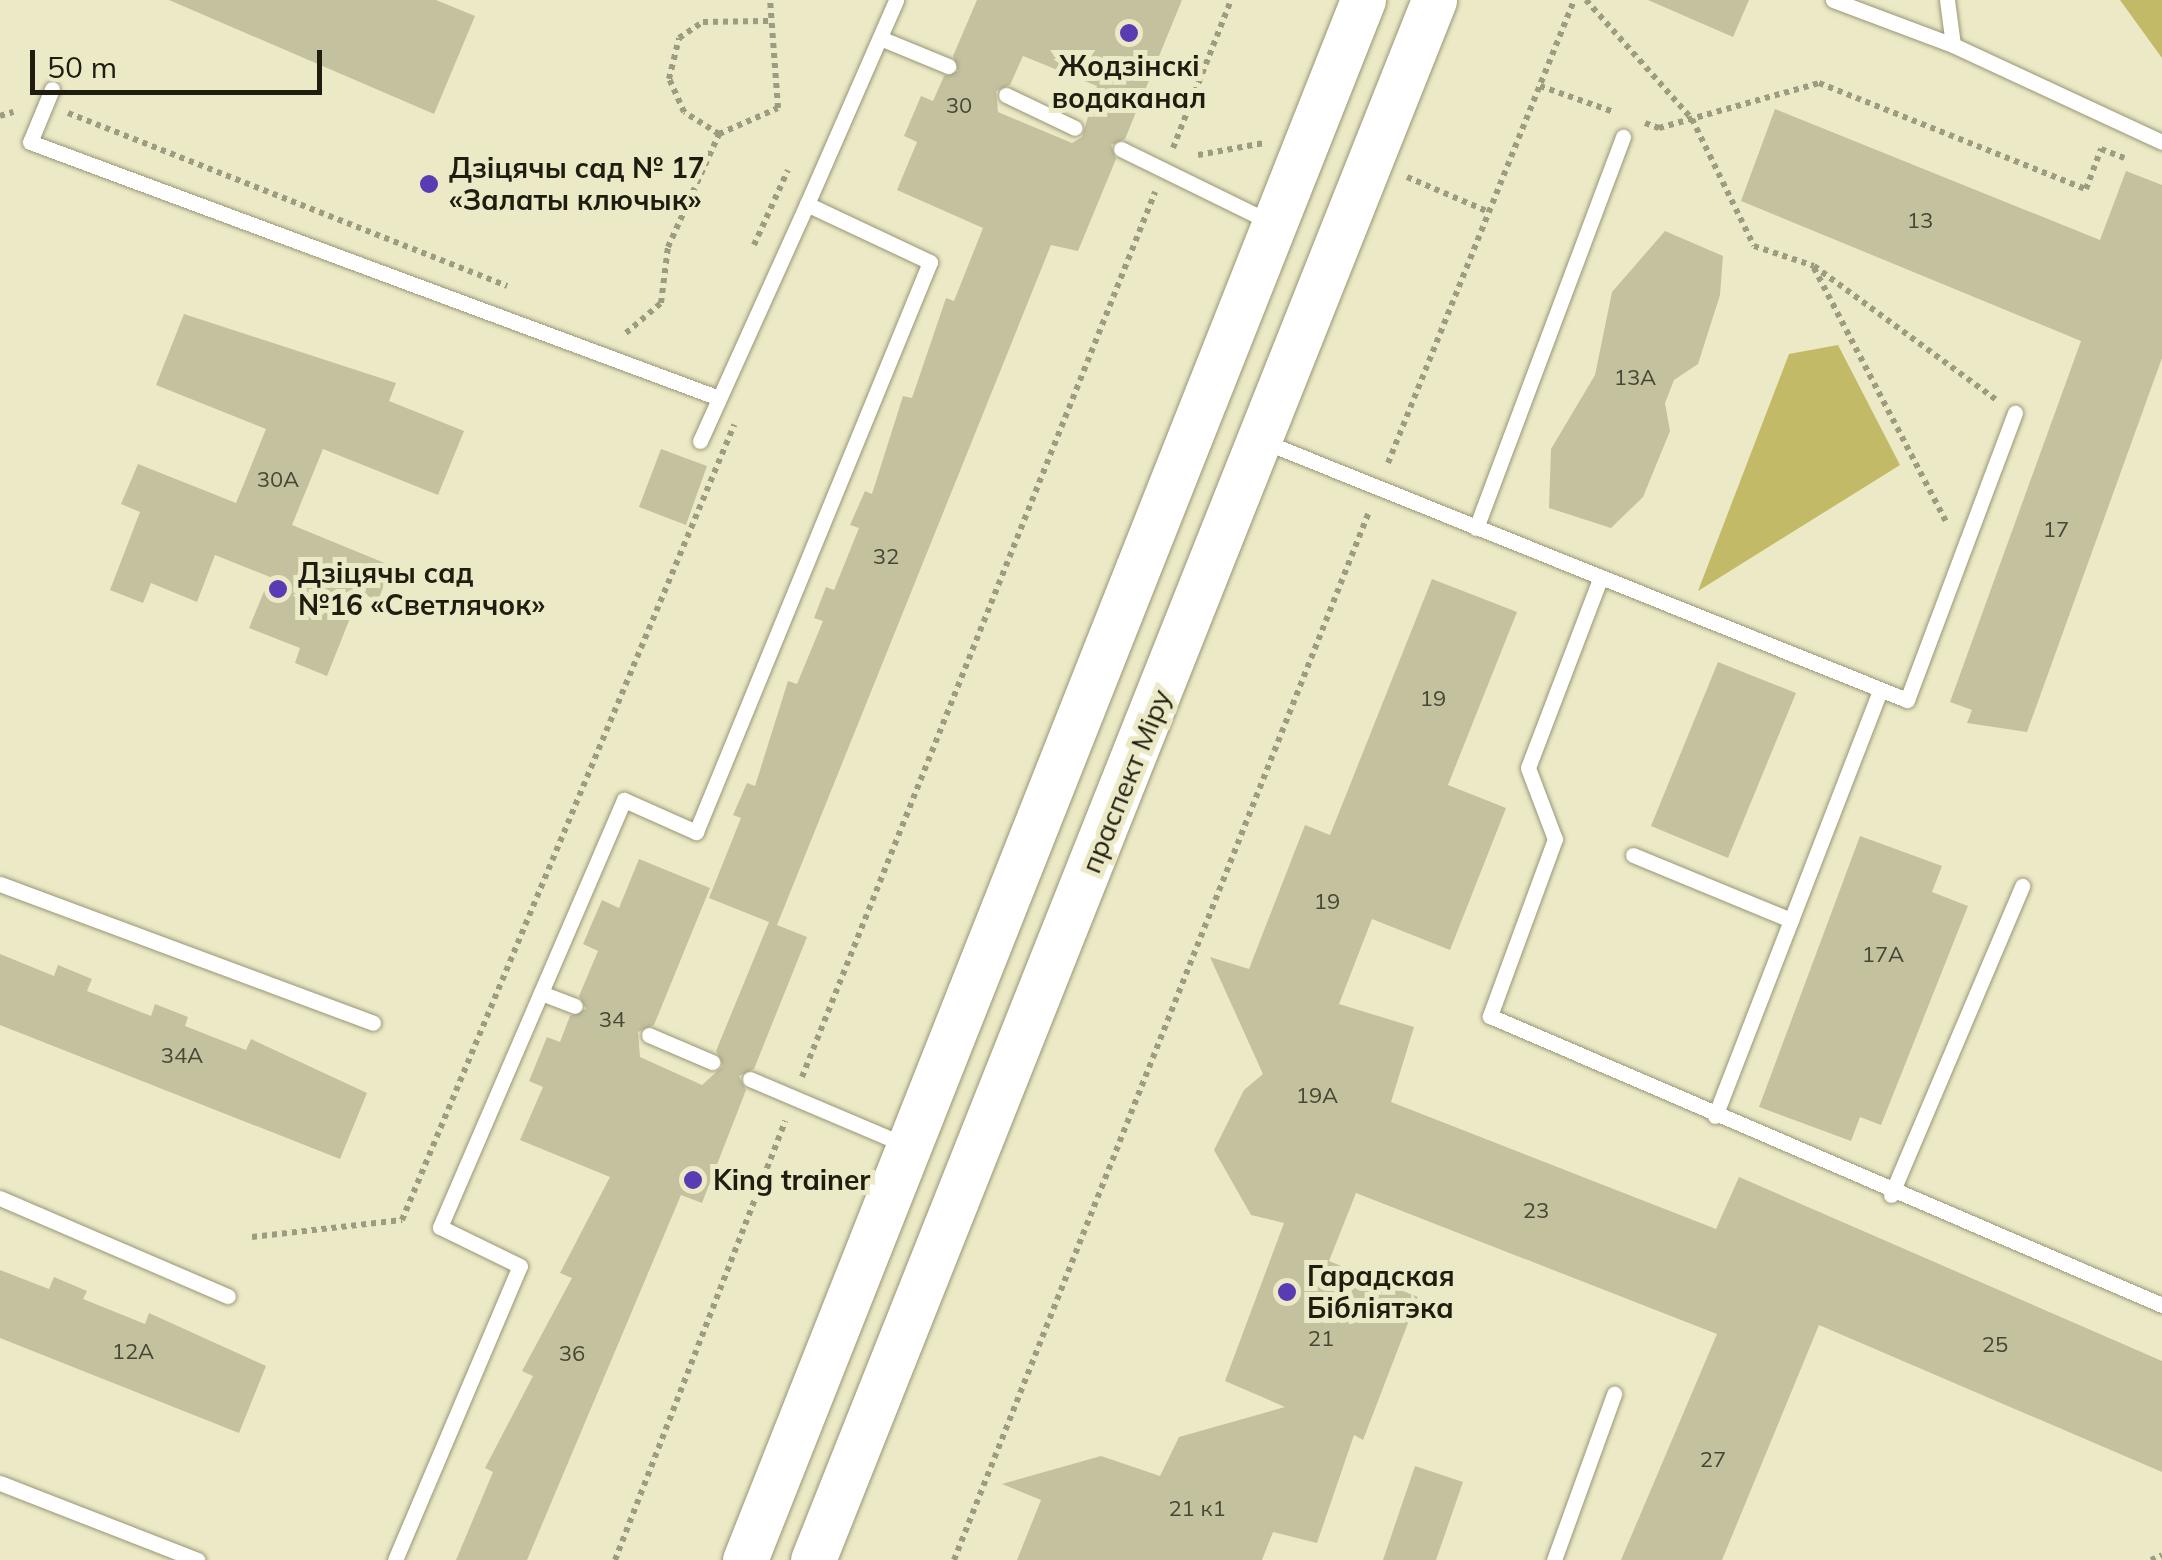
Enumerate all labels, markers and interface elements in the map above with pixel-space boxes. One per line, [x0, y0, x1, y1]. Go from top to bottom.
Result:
marker: Жодзінскі водаканал [1118, 22, 1140, 44]
scale bar [35, 30, 328, 92]
text: 50 m [47, 48, 117, 86]
place label: Жодзінскі водаканал [1052, 49, 1206, 115]
house number: 30 [946, 93, 972, 119]
place label: Дзіцячы сад № 17 «Залаты ключык» [449, 151, 705, 217]
marker: Дзіцячы сад № 17 «Залаты ключык» [418, 173, 440, 195]
house number: 13 [1907, 208, 1933, 234]
house number: 13А [1614, 365, 1656, 391]
house number: 30А [257, 467, 299, 493]
house number: 17 [2043, 517, 2069, 543]
house number: 32 [873, 544, 899, 570]
place label: Дзіцячы сад №16 «Светлячок» [298, 556, 545, 622]
marker: Дзіцячы сад №16 «Светлячок» [267, 578, 289, 600]
street label: праспект Міру [1074, 684, 1178, 878]
house number: 19 [1420, 686, 1446, 712]
house number: 19 [1314, 889, 1340, 915]
house number: 17А [1862, 942, 1904, 968]
house number: 34 [599, 1007, 625, 1033]
house number: 34А [161, 1043, 203, 1069]
house number: 19А [1296, 1083, 1338, 1109]
place label: King trainer [713, 1163, 870, 1197]
marker: King trainer [682, 1169, 704, 1191]
house number: 23 [1523, 1198, 1549, 1224]
place label: Гарадская Бібліятэка [1307, 1259, 1455, 1325]
marker: Гарадская Бібліятэка [1276, 1281, 1298, 1303]
house number: 21 [1308, 1326, 1334, 1352]
house number: 25 [1982, 1332, 2008, 1358]
house number: 12А [112, 1339, 154, 1365]
house number: 36 [559, 1341, 585, 1367]
house number: 27 [1700, 1447, 1726, 1473]
house number: 21 к1 [1168, 1496, 1226, 1522]

